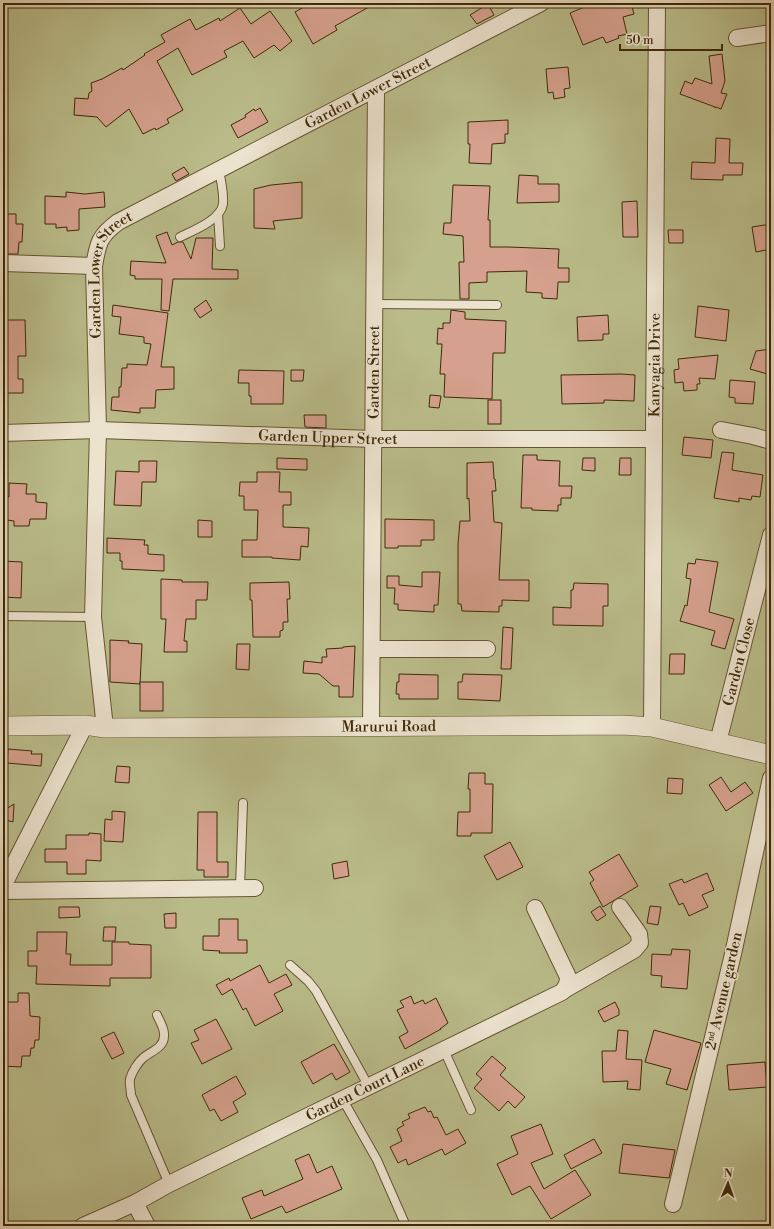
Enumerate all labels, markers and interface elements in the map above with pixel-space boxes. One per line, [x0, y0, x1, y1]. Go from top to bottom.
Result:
scale bar [620, 26, 722, 52]
text: 50 m [626, 33, 654, 48]
street label: Garden Lower Street [301, 52, 435, 133]
street label: Garden Lower Street [84, 206, 136, 339]
street label: Kanyagia Drive [645, 313, 664, 417]
street label: Garden Street [364, 324, 384, 419]
street label: Garden Upper Street [258, 426, 398, 449]
street label: Garden Close [718, 615, 759, 708]
street label: Marurui Road [341, 717, 437, 736]
street label: 2ⁿᵈ Avenue garden [701, 930, 747, 1052]
street label: Garden Court Lane [303, 1051, 428, 1125]
north arrow [708, 1163, 748, 1203]
text: N [724, 1167, 733, 1181]

